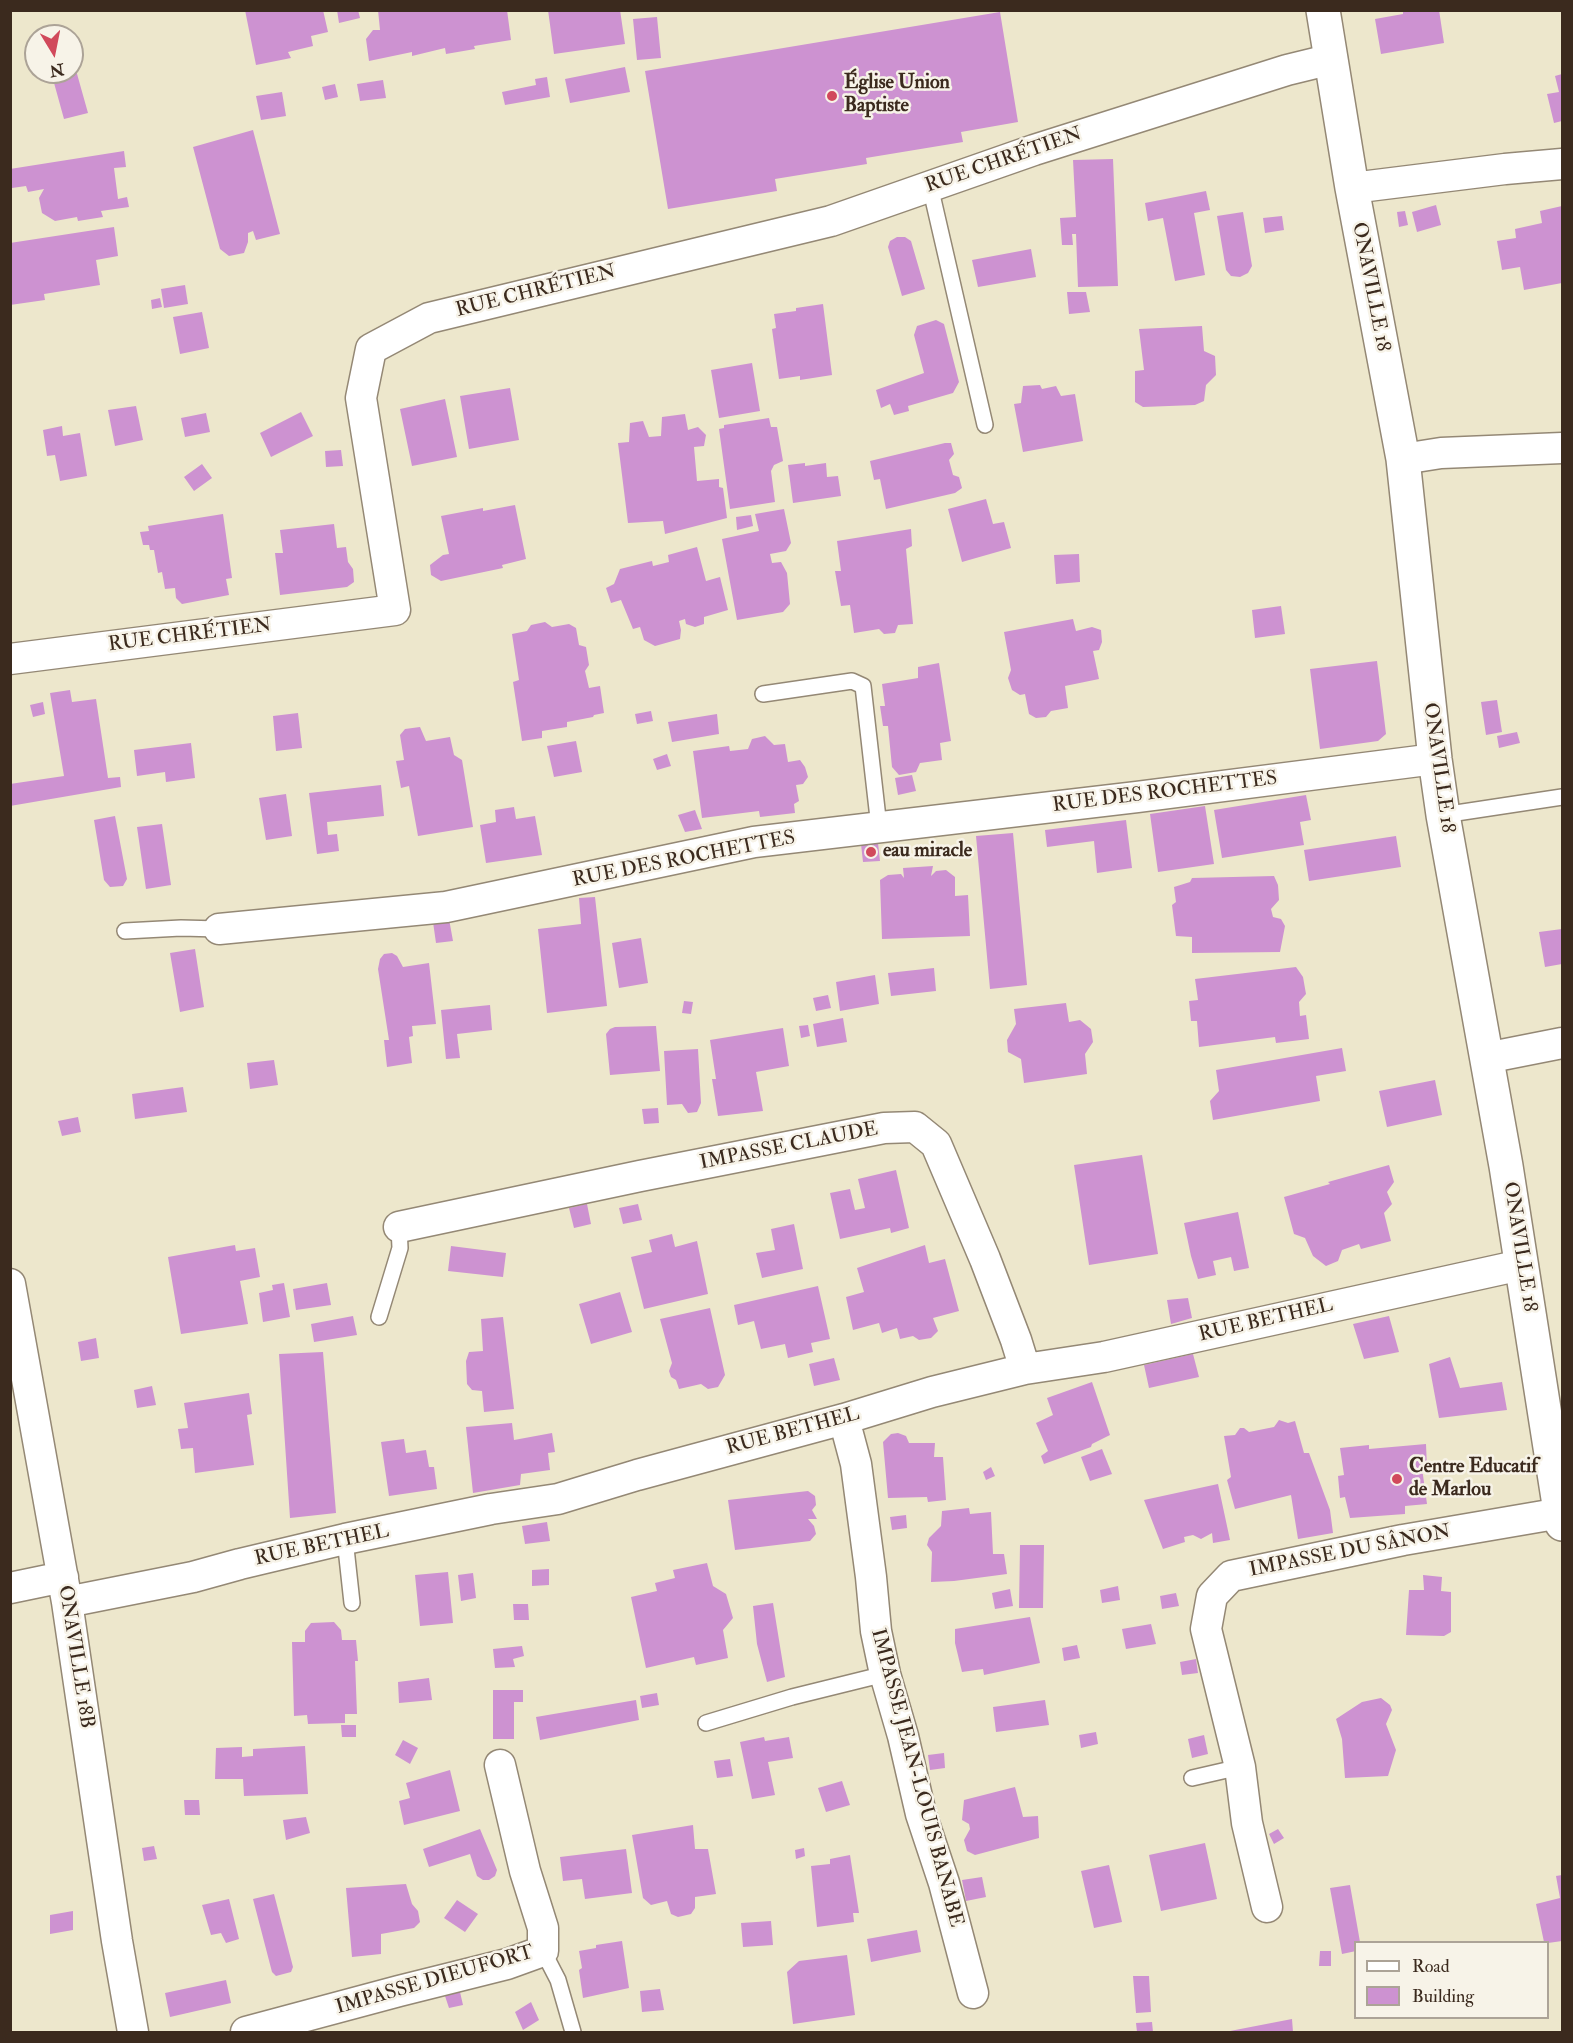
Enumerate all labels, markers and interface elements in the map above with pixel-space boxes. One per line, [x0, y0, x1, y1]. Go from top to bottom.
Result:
north arrow [24, 24, 84, 84]
text: N [48, 59, 66, 81]
place label: Église Union Baptiste [844, 72, 950, 119]
marker: Église Union Baptiste [825, 89, 839, 103]
street label: RUE CHRÉTIEN [922, 123, 1086, 199]
street label: ONAVILLE 18 [1346, 220, 1394, 354]
street label: RUE CHRÉTIEN [453, 260, 619, 324]
street label: RUE CHRÉTIEN [107, 614, 273, 658]
street label: ONAVILLE 18 [1417, 701, 1459, 835]
street label: RUE DES ROCHETTES [1051, 767, 1279, 819]
street label: RUE DES ROCHETTES [571, 827, 797, 893]
place label: eau miracle [883, 840, 972, 864]
marker: eau miracle [864, 845, 878, 859]
street label: IMPASSE CLAUDE [698, 1118, 880, 1176]
street label: ONAVILLE 18 [1497, 1180, 1541, 1314]
street label: RUE BETHEL [1197, 1294, 1335, 1348]
street label: RUE BETHEL [724, 1403, 862, 1461]
place label: Centre Educatif de Marlou [1409, 1456, 1538, 1503]
marker: Centre Educatif de Marlou [1390, 1472, 1404, 1486]
street label: RUE BETHEL [253, 1520, 391, 1572]
street label: IMPASSE DU SÂNON [1247, 1521, 1453, 1583]
street label: ONAVILLE 18B [52, 1584, 98, 1730]
street label: IMPASSE JEAN-LOUIS BANABE [865, 1626, 967, 1930]
street label: IMPASSE DIEUFORT [333, 1941, 537, 2021]
legend [1354, 1941, 1549, 2019]
text: Road [1412, 1955, 1450, 1978]
text: Building [1412, 1985, 1474, 2008]

